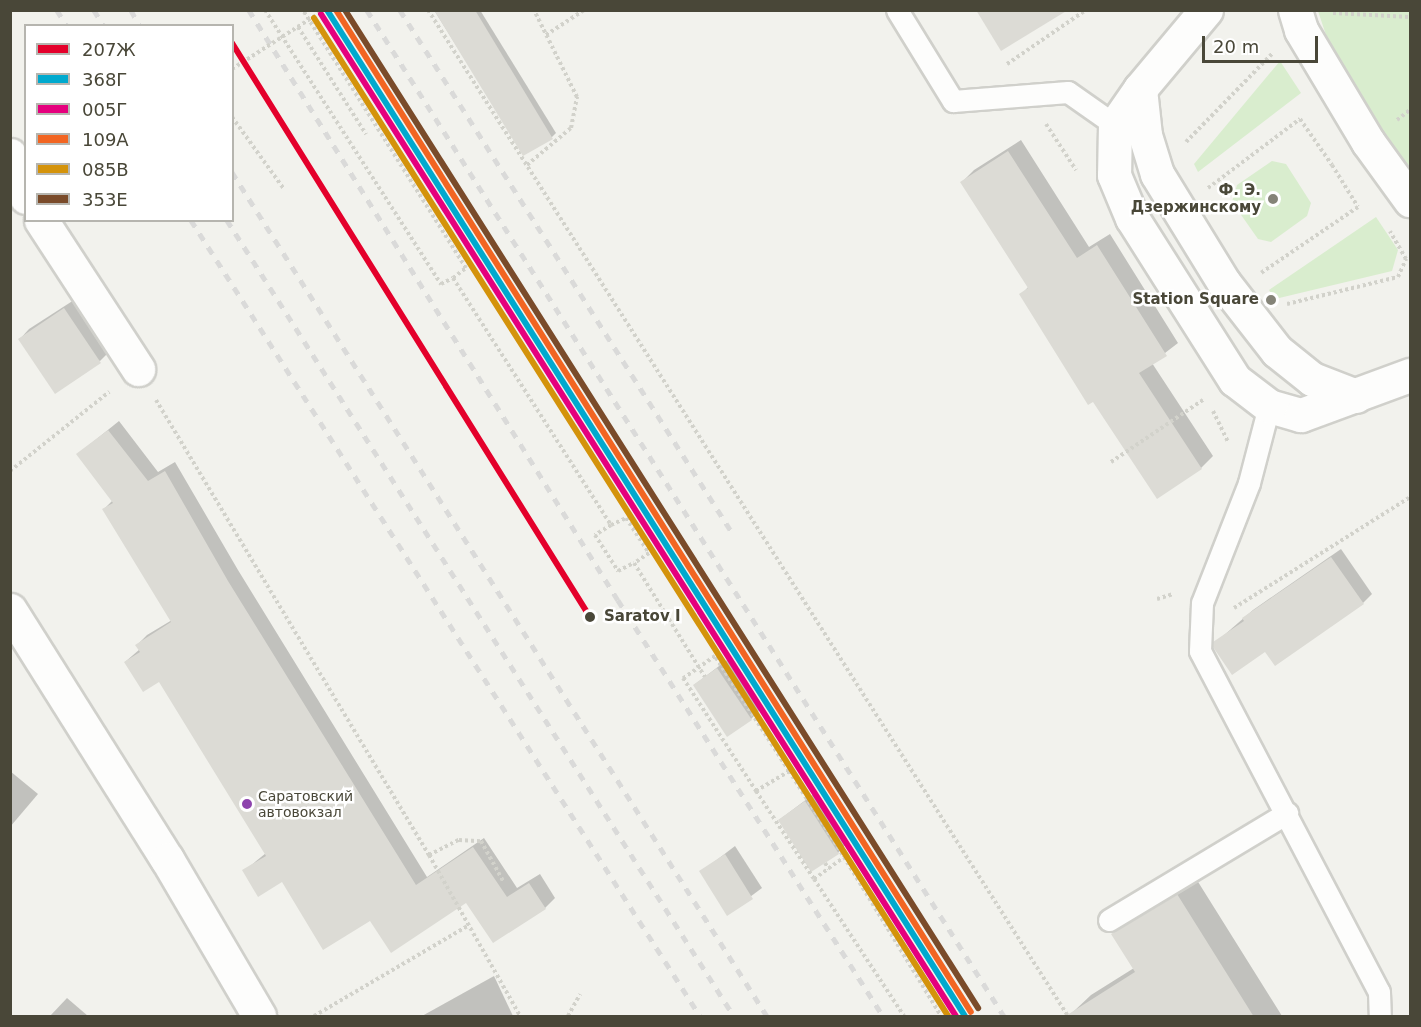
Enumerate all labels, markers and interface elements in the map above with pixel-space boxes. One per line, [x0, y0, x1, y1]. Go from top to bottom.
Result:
legend [24, 24, 234, 222]
scale bar [1205, 24, 1320, 62]
text: 20 m [1213, 36, 1259, 57]
text: 207Ж [82, 39, 136, 60]
text: 368Г [82, 69, 127, 90]
text: 005Г [82, 99, 127, 120]
text: 109А [82, 129, 129, 150]
text: 085В [82, 159, 129, 180]
place label: Ф. Э. Дзержинскому [1131, 181, 1261, 216]
text: 353Е [82, 189, 128, 210]
marker: Ф. Э. Дзержинскому [1266, 192, 1280, 206]
place label: Station Square [1132, 291, 1259, 309]
marker: Station Square [1264, 293, 1278, 307]
marker: Saratov I [581, 608, 599, 626]
place label: Saratov I [604, 608, 681, 626]
place label: Саратовский автовокзал [258, 788, 353, 820]
marker: Саратовский автовокзал [241, 798, 253, 810]

